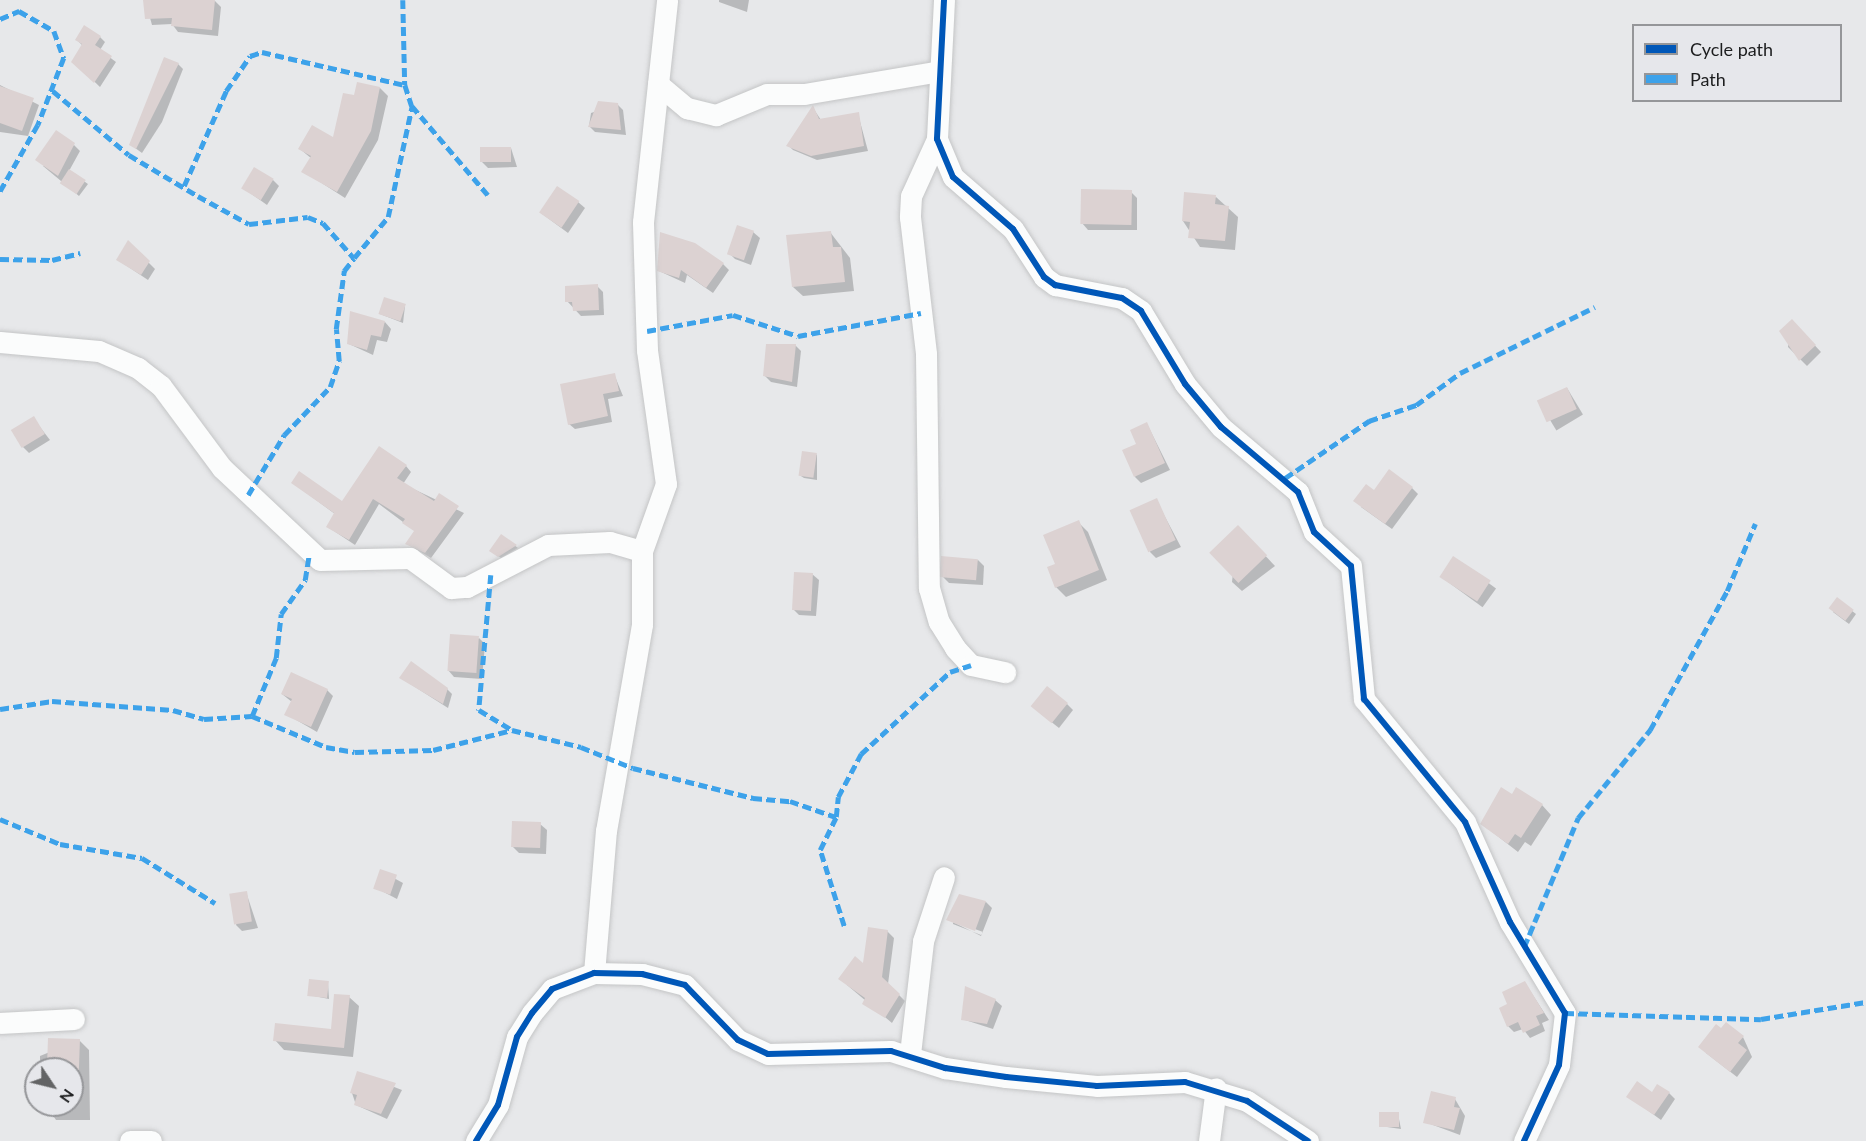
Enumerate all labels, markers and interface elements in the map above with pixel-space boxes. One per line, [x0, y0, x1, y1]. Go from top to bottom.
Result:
legend [1632, 24, 1842, 102]
text: Cycle path [1690, 38, 1773, 60]
text: Path [1690, 68, 1726, 90]
north arrow [24, 1057, 84, 1117]
text: N [56, 1086, 79, 1107]

